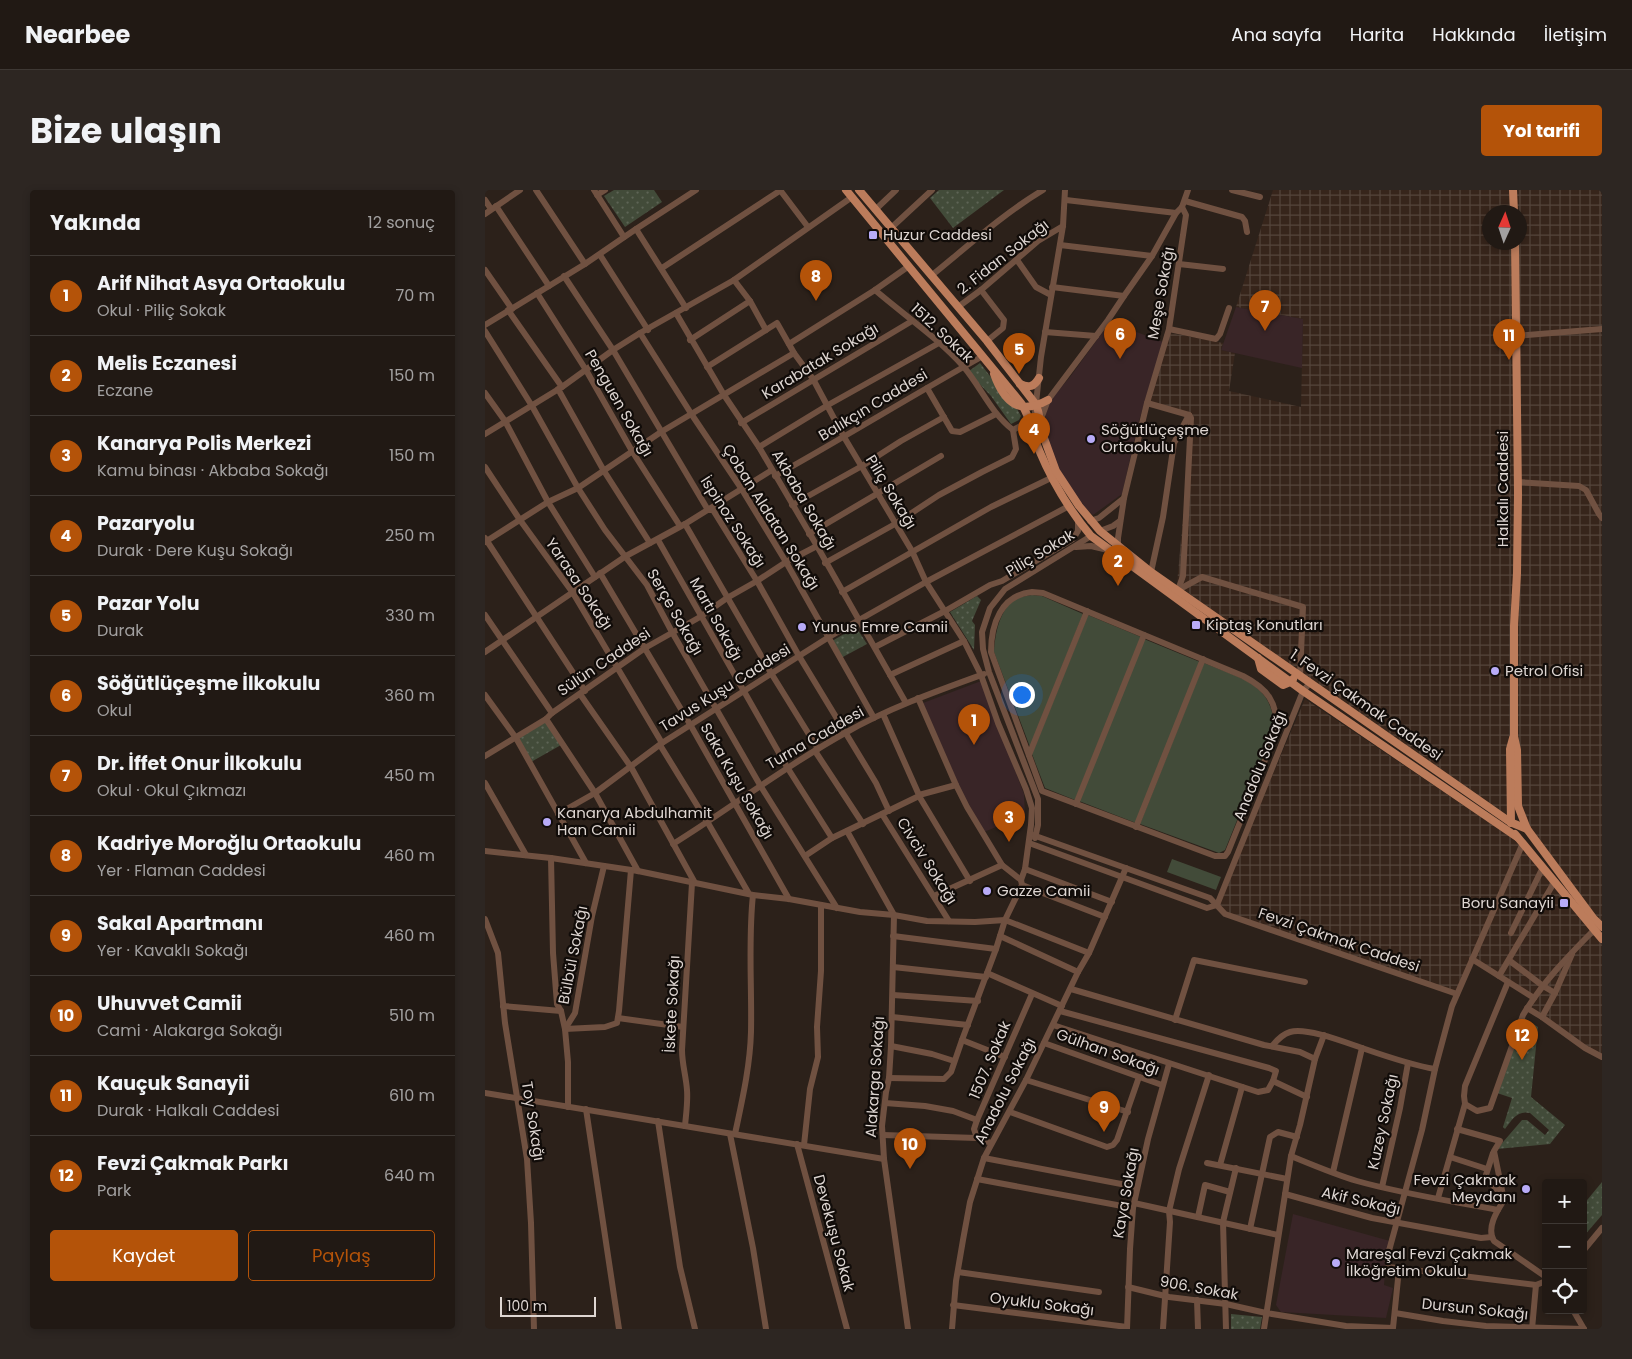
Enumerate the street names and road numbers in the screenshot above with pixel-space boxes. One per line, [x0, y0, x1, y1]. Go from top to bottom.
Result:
street label: 2. Fidan Sokağı [952, 214, 1053, 299]
street label: Meşe Sokağı [1142, 245, 1179, 341]
street label: 1512. Sokak [906, 298, 979, 367]
street label: Karabatak Sokağı [758, 317, 882, 404]
street label: Penguen Sokağı [580, 345, 659, 460]
street label: Balıkçın Caddesi [814, 364, 931, 445]
street label: Halkalı Caddesi [1492, 431, 1513, 547]
street label: Çoban Aldatan Sokağı [718, 440, 825, 594]
street label: Akbaba Sokağı [767, 446, 842, 554]
street label: Piliç Sokağı [861, 451, 922, 533]
street label: İspinoz Sokağı [696, 472, 771, 572]
street label: Piliç Sokak [1001, 524, 1078, 581]
street label: Yarasa Sokağı [541, 534, 618, 634]
street label: Serçe Sokağı [642, 565, 709, 659]
street label: Martı Sokağı [685, 573, 748, 664]
street label: Sülün Caddesi [553, 623, 654, 701]
street label: Tavus Kuşu Caddesi [655, 639, 794, 736]
street label: 1. Fevzi Çakmak Caddesi [1286, 644, 1447, 765]
street label: Turna Caddesi [762, 701, 868, 774]
street label: Anadolu Sokağı [1228, 708, 1291, 824]
street label: Saka Kuşu Sokağı [696, 719, 779, 843]
street label: Civciv Sokağı [892, 813, 963, 908]
street label: Fevzi Çakmak Caddesi [1256, 902, 1423, 977]
street label: Bülbül Sokağı [553, 904, 592, 1006]
street label: İskete Sokağı [658, 955, 685, 1053]
street label: Alakarga Sokağı [860, 1015, 889, 1138]
street label: 1507. Sokak [964, 1017, 1016, 1102]
street label: Gülhan Sokağı [1054, 1023, 1163, 1080]
street label: Anadolu Sokağı [969, 1034, 1040, 1148]
street label: Kuzey Sokağı [1362, 1072, 1403, 1172]
street label: Toy Sokağı [517, 1080, 550, 1162]
street label: Kaya Sokağı [1107, 1146, 1144, 1240]
street label: Devekuşu Sokak [809, 1172, 860, 1294]
street label: Akif Sokağı [1319, 1181, 1403, 1220]
street label: 906. Sokak [1158, 1270, 1240, 1305]
street label: Oyuklu Sokağı [989, 1287, 1095, 1320]
street label: Dursun Sokağı [1421, 1292, 1529, 1325]

